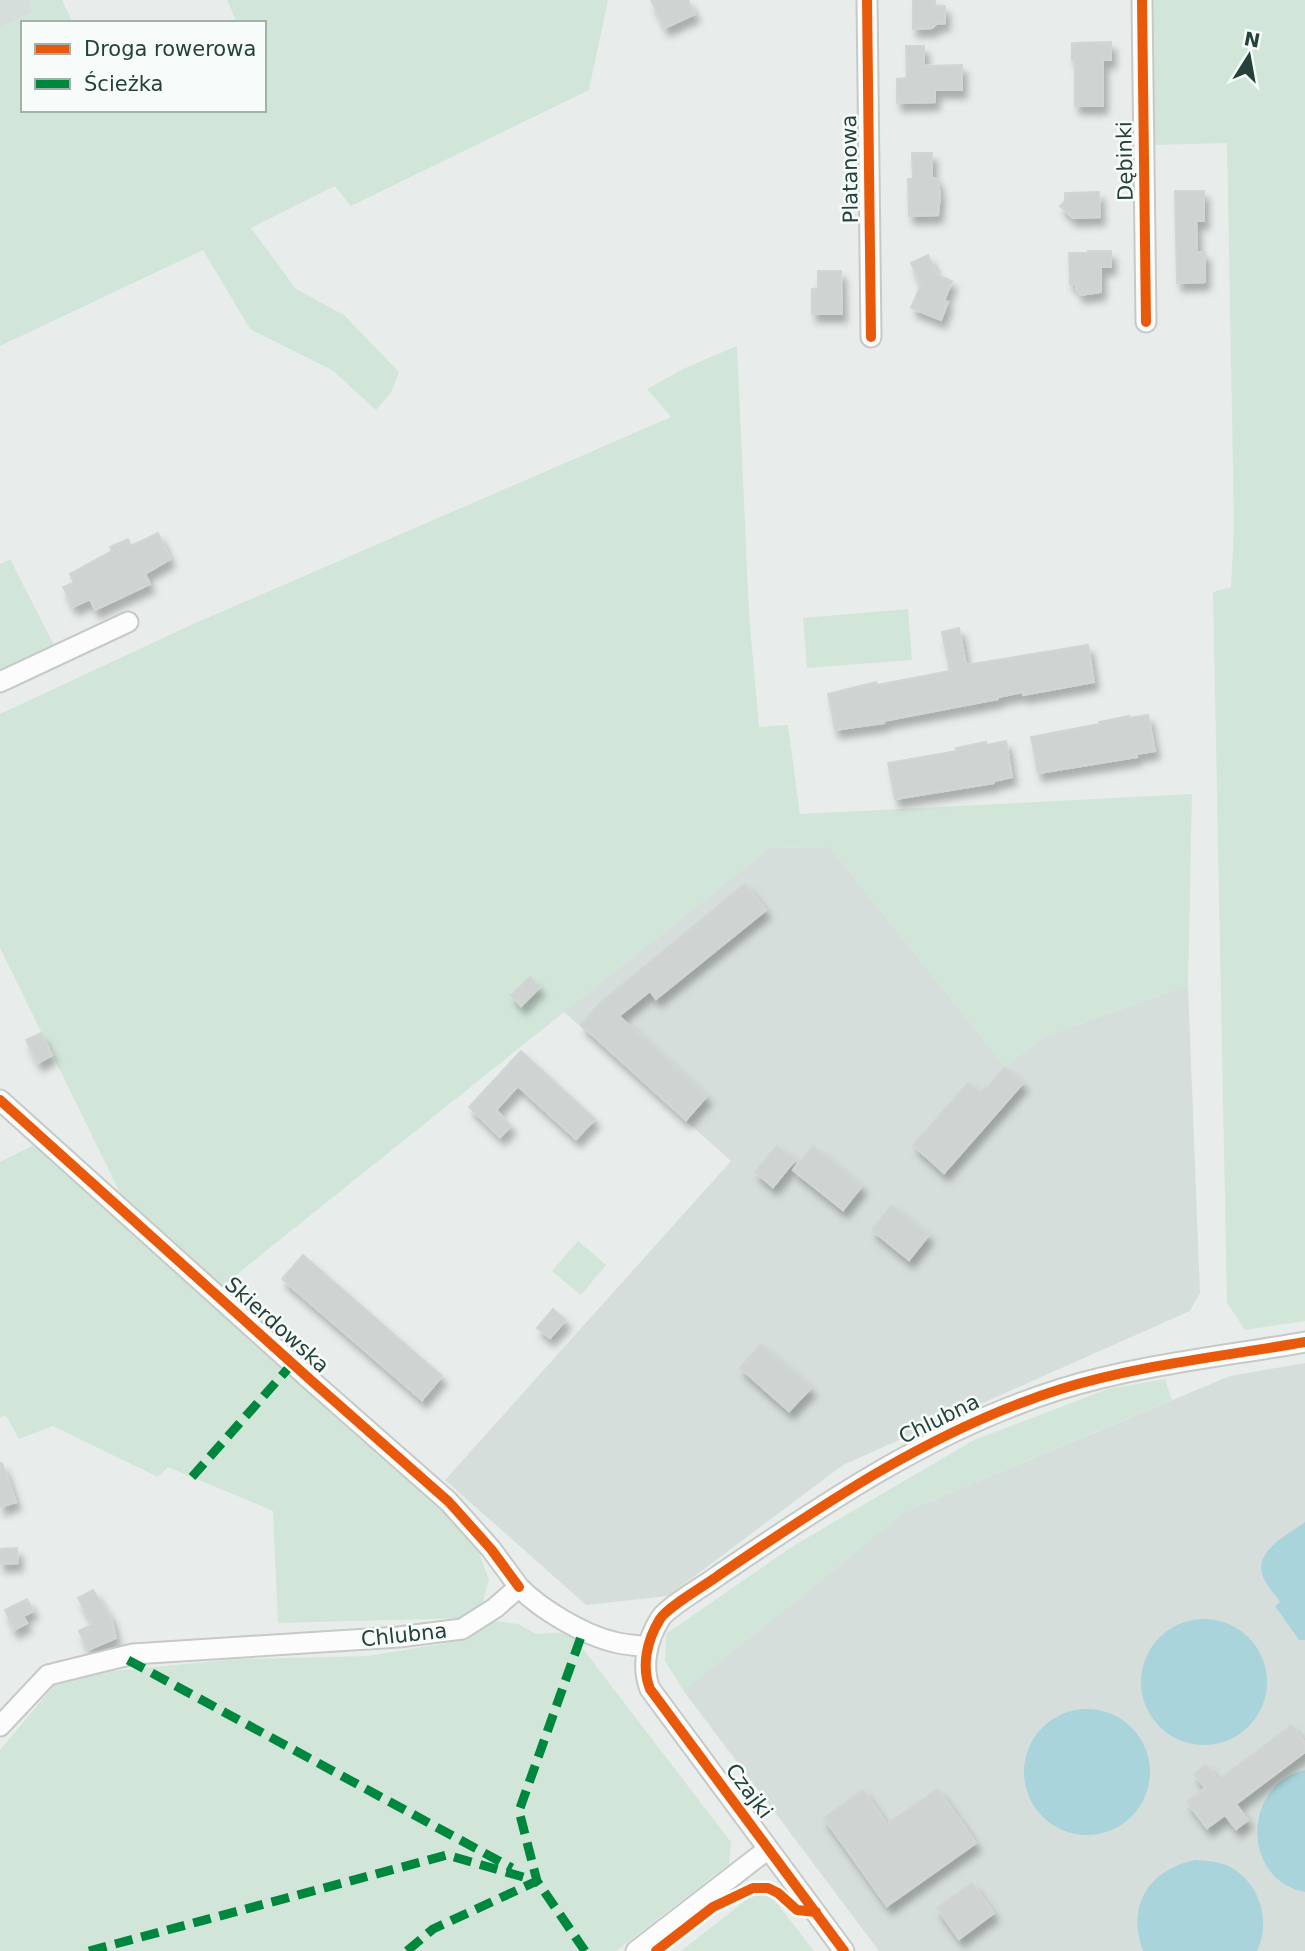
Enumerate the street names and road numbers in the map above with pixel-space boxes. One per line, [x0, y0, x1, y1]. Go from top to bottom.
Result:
street label: Platanowa [837, 114, 863, 224]
street label: Dębinki [1112, 121, 1138, 201]
street label: Skierdowska [220, 1272, 334, 1378]
street label: Chlubna [895, 1389, 983, 1449]
street label: Chlubna [360, 1619, 448, 1651]
street label: Czajki [721, 1759, 777, 1823]

